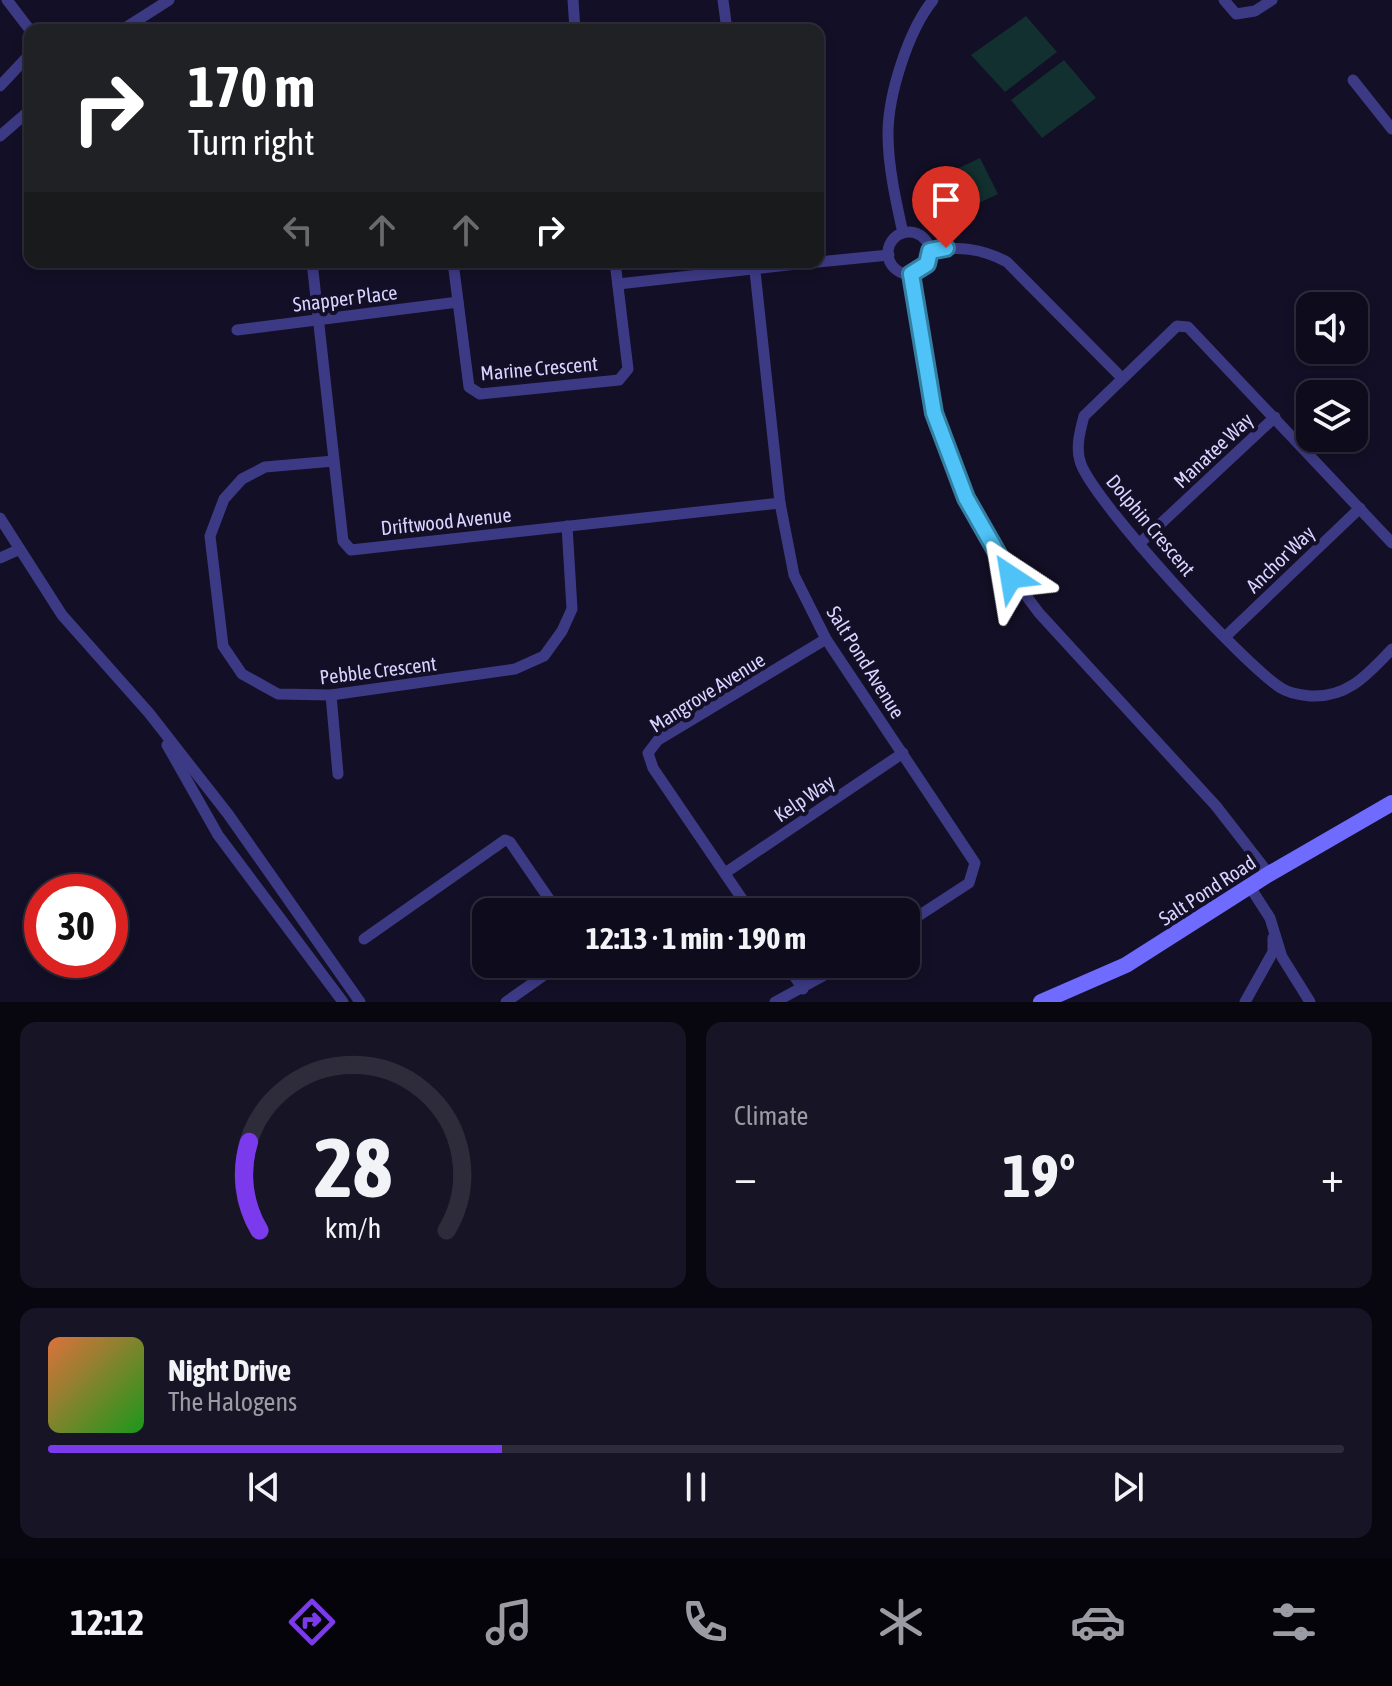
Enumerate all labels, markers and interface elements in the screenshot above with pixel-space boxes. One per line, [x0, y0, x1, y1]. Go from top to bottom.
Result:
text: 170 m [188, 55, 315, 119]
icon: right [56, 56, 160, 160]
text: Turn right [188, 121, 315, 163]
pin [912, 166, 980, 248]
icon: arrive [924, 178, 968, 222]
icon: left [276, 208, 320, 252]
icon: ahead [360, 208, 404, 252]
icon: ahead [444, 208, 488, 252]
icon: right [528, 208, 572, 252]
street label: Snapper Place [292, 280, 398, 316]
map controls [1296, 292, 1368, 452]
button: sound [1296, 292, 1368, 364]
street label: Marine Crescent [479, 351, 599, 385]
button: layers [1296, 380, 1368, 452]
street label: Manatee Way [1169, 408, 1257, 492]
street label: Dolphin Crescent [1102, 470, 1200, 580]
street label: Driftwood Avenue [380, 503, 512, 539]
street label: Anchor Way [1241, 521, 1319, 597]
position arrow [969, 535, 1053, 619]
street label: Salt Pond Avenue [822, 602, 910, 722]
street label: Mangrove Avenue [645, 647, 769, 737]
street label: Pebble Crescent [318, 651, 438, 689]
street label: Kelp Way [770, 770, 838, 826]
street label: Salt Pond Road [1154, 850, 1260, 930]
speed limit sign: 30 [24, 874, 128, 978]
text: 12:13 · 1 min · 190 m [586, 921, 806, 955]
text: Climate [734, 1101, 808, 1131]
text: 28 [314, 1119, 392, 1215]
text: 19° [1003, 1141, 1075, 1210]
text: − [734, 1151, 757, 1201]
text: + [1321, 1151, 1344, 1201]
text: km/h [325, 1211, 381, 1244]
text: Night Drive [168, 1353, 291, 1387]
text: The Halogens [168, 1387, 297, 1417]
icon: previous [242, 1465, 286, 1509]
icon: pause [674, 1465, 718, 1509]
icon: next [1106, 1465, 1150, 1509]
icon: directions [284, 1594, 340, 1650]
icon: music [481, 1594, 537, 1650]
icon: phone [677, 1594, 733, 1650]
icon: climate [873, 1594, 929, 1650]
icon: car [1070, 1594, 1126, 1650]
icon: filters [1266, 1594, 1322, 1650]
text: 12:12 [70, 1601, 144, 1643]

